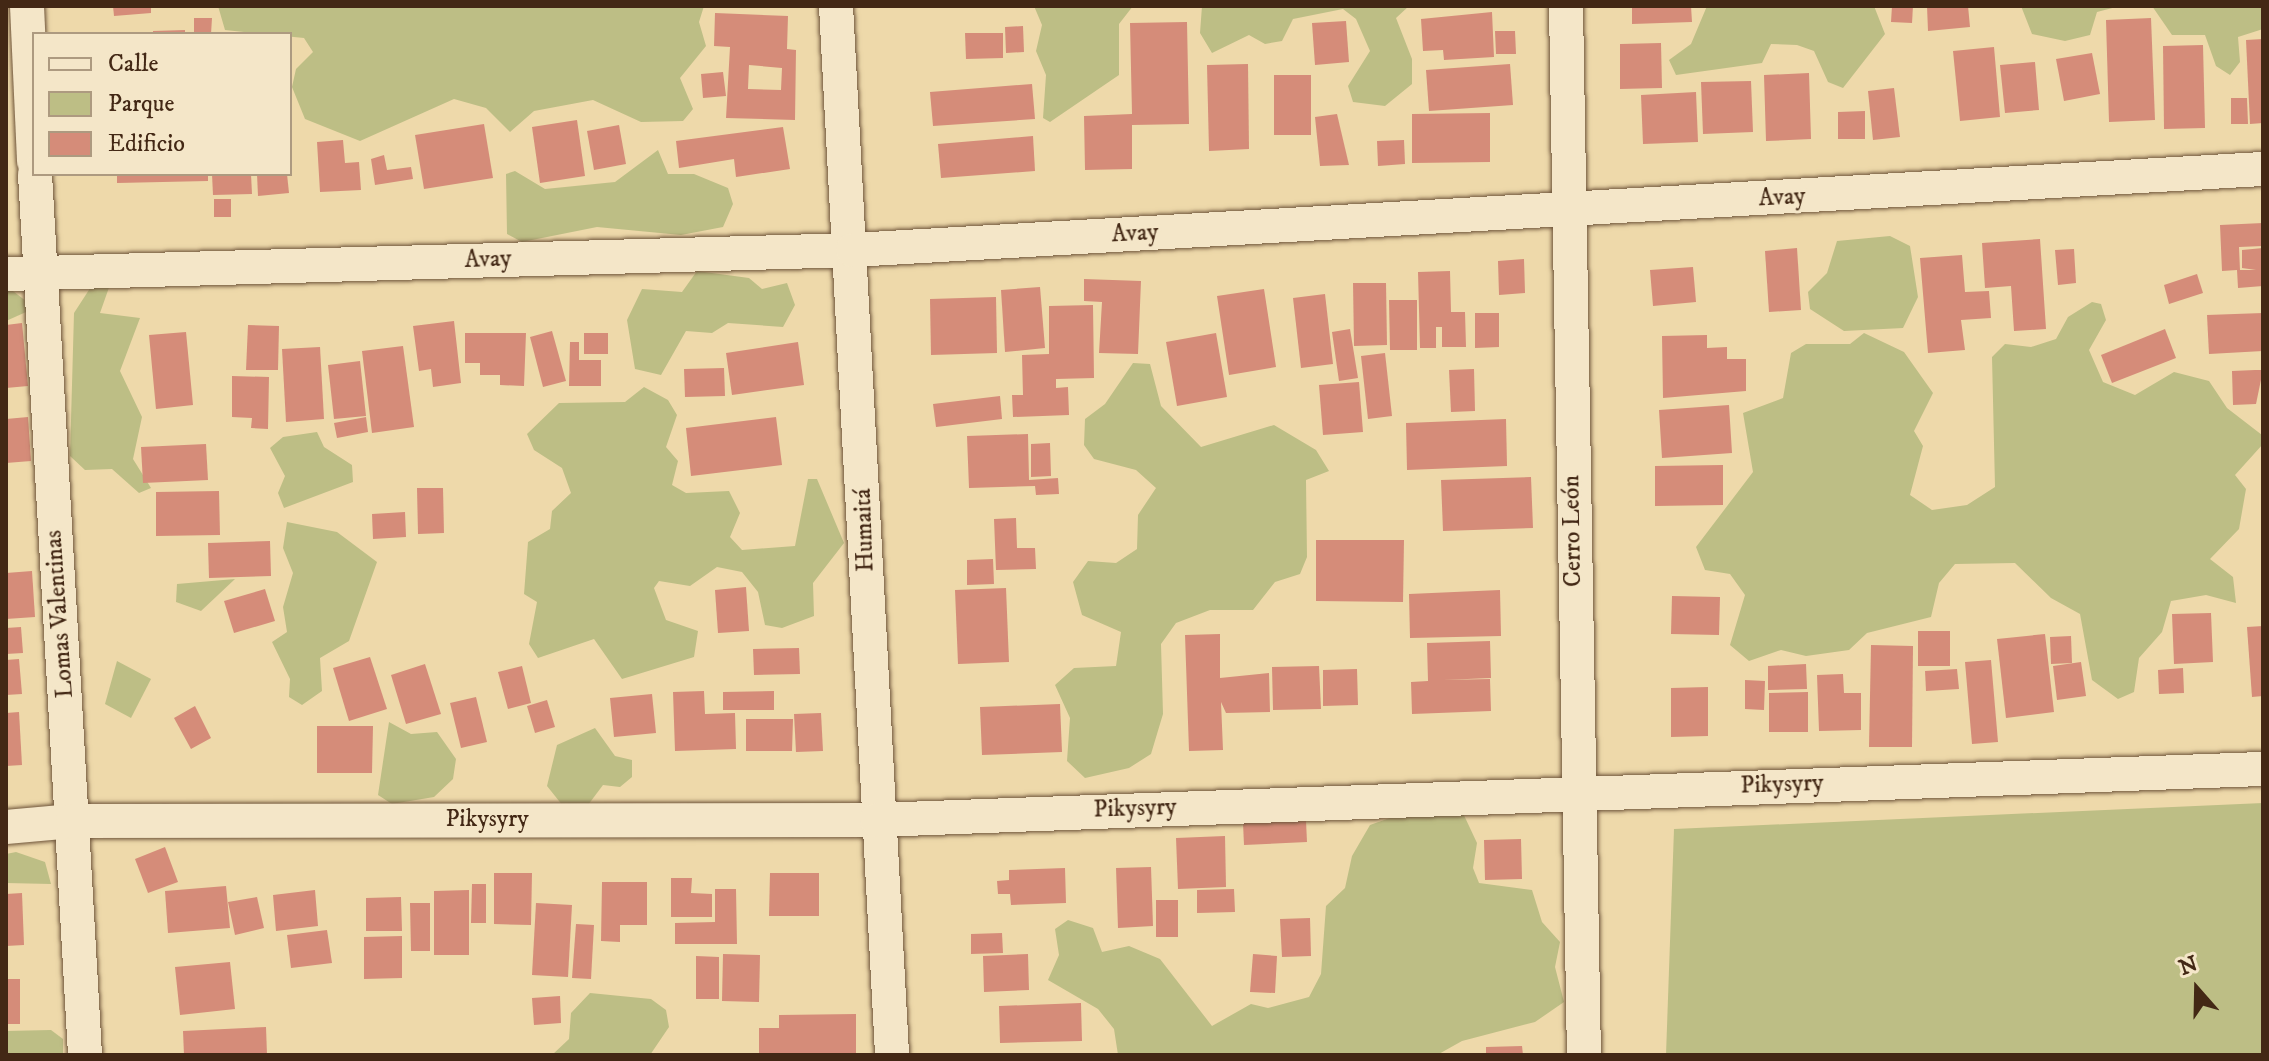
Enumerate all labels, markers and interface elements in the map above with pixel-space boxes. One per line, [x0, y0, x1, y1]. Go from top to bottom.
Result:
legend [32, 32, 292, 176]
text: Calle [108, 49, 158, 79]
text: Parque [108, 89, 174, 119]
text: Edificio [108, 129, 185, 159]
street label: Avay [1758, 182, 1806, 214]
street label: Avay [1111, 218, 1159, 250]
street label: Avay [464, 245, 512, 275]
street label: Cerro León [1558, 475, 1588, 587]
street label: Humaitá [849, 488, 881, 572]
street label: Lomas Valentinas [40, 529, 80, 699]
street label: Pikysyry [1740, 769, 1824, 801]
street label: Pikysyry [1093, 793, 1177, 825]
street label: Pikysyry [445, 806, 529, 834]
north arrow [2157, 949, 2237, 1029]
text: N [2176, 950, 2202, 982]

